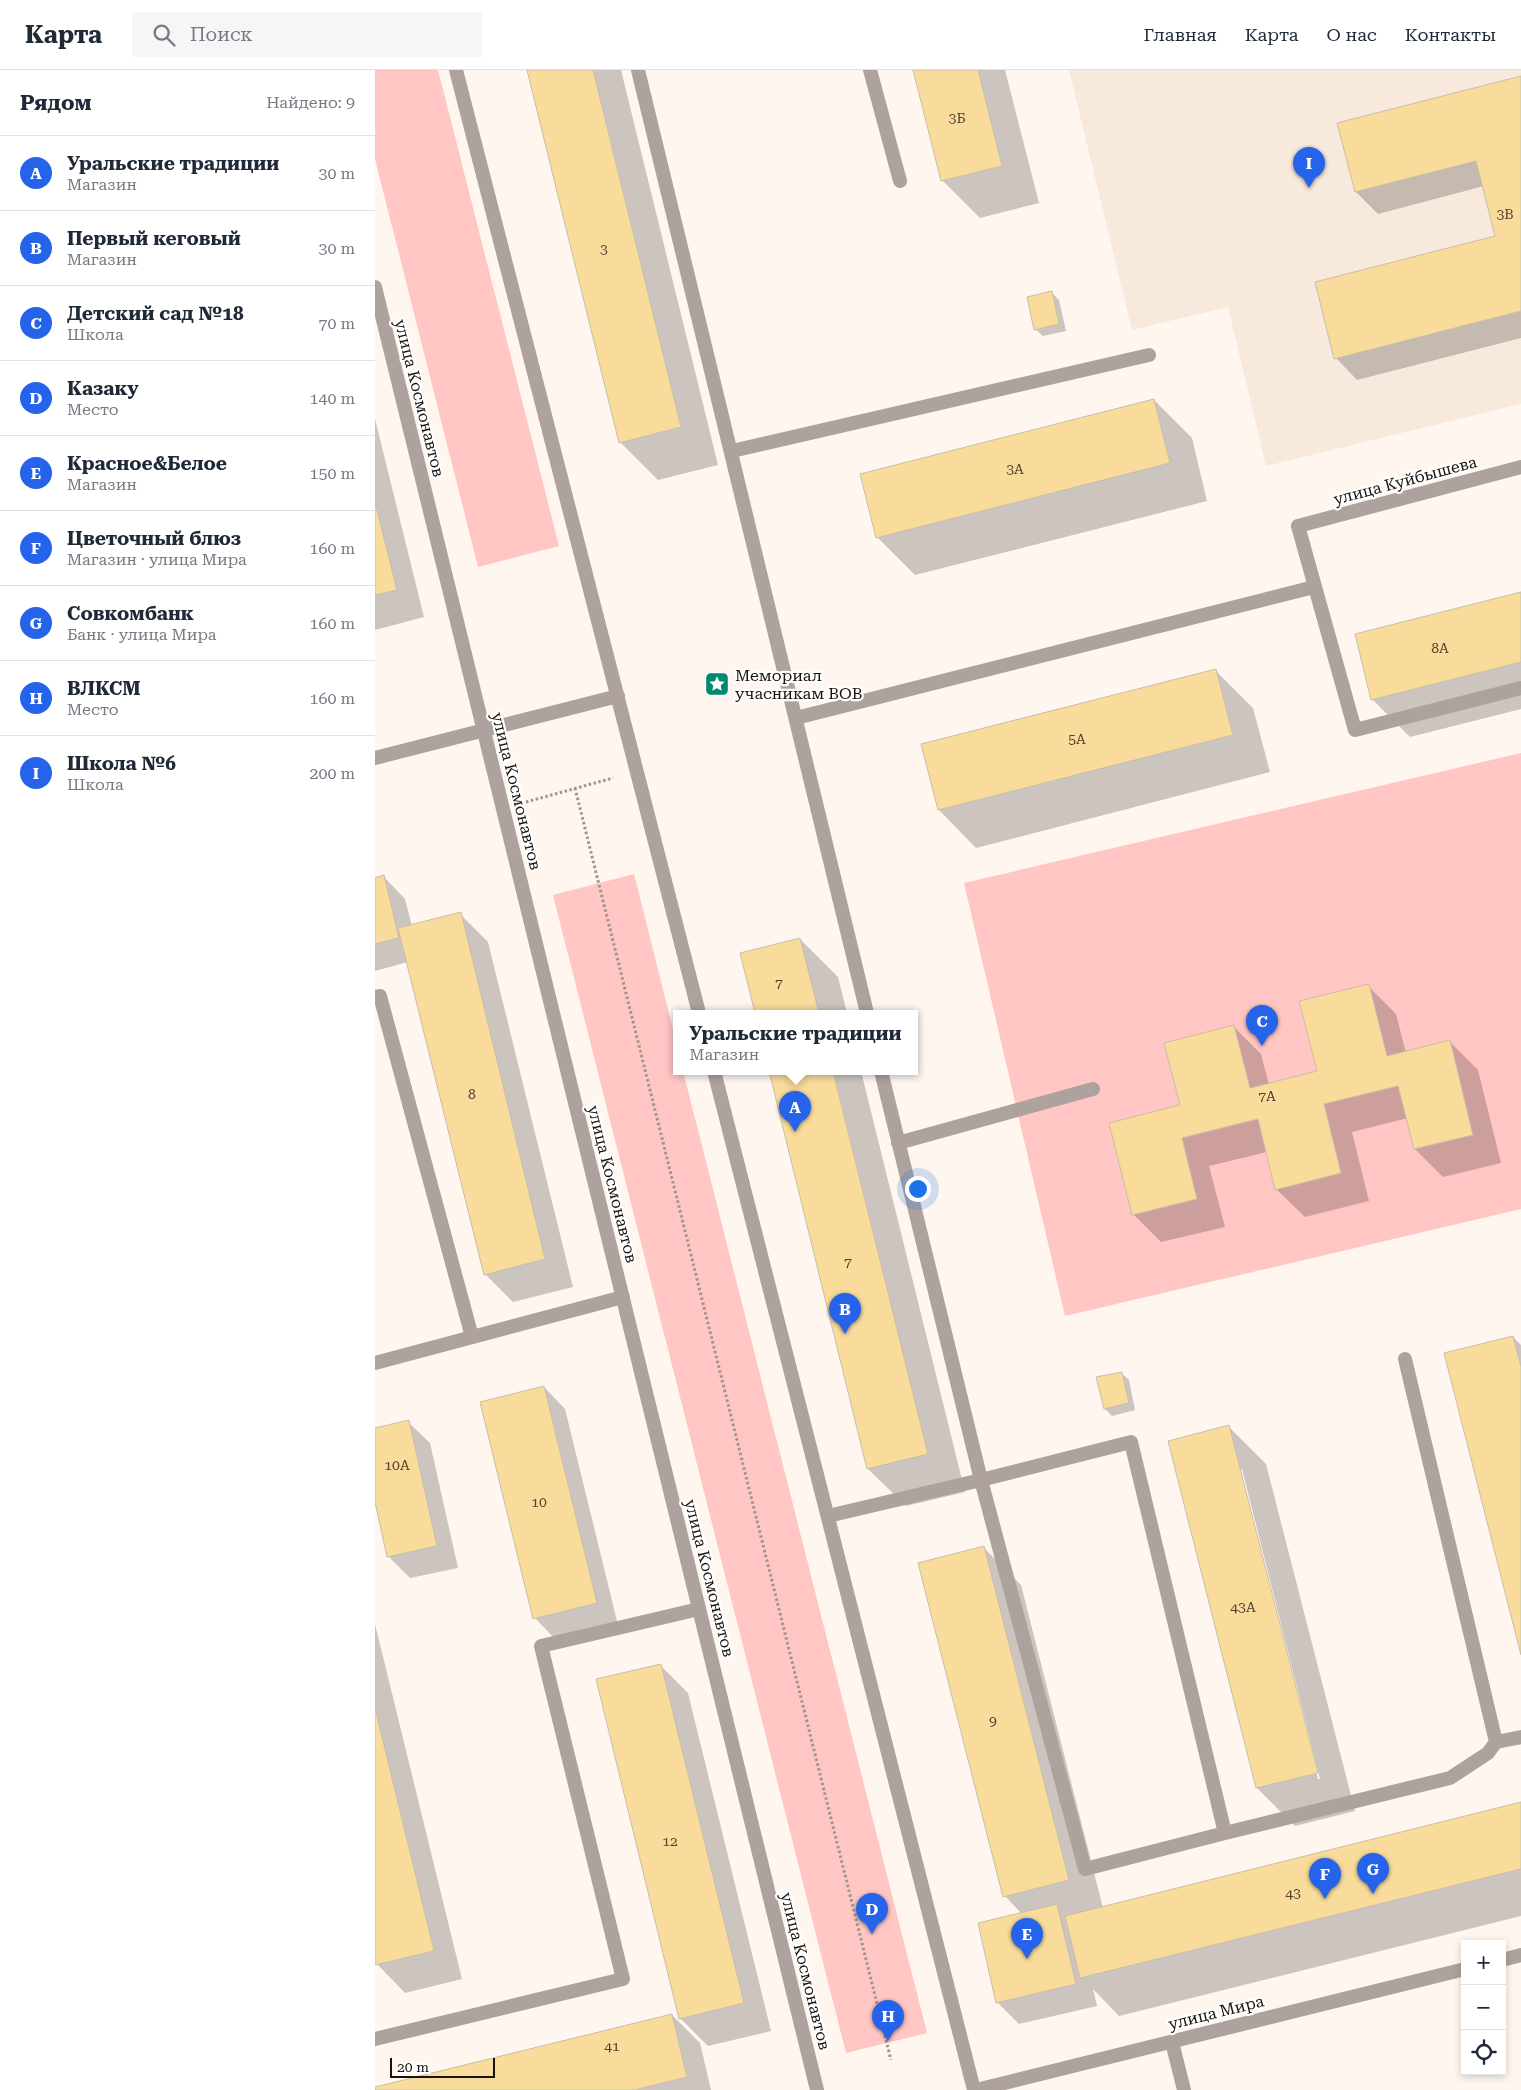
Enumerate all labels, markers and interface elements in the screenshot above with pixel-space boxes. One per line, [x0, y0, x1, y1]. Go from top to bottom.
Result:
search box [132, 12, 482, 57]
text: Карта [25, 21, 102, 49]
icon: search [150, 21, 178, 49]
text: Поиск [190, 23, 253, 46]
text: Главная [1144, 24, 1217, 45]
text: Карта [1245, 24, 1299, 45]
text: О нас [1327, 24, 1377, 45]
text: Контакты [1405, 24, 1496, 45]
text: Рядом [20, 91, 92, 115]
text: Найдено: 9 [266, 93, 355, 112]
house number: 3Б [949, 110, 965, 126]
pin: I [1293, 147, 1325, 188]
text: Уральские традиции [67, 152, 279, 175]
text: A [30, 164, 42, 183]
text: 30 m [318, 164, 355, 183]
text: Магазин [67, 175, 137, 194]
house number: 3В [1496, 206, 1514, 222]
text: Первый кеговый [67, 227, 241, 250]
text: B [30, 239, 42, 258]
text: 30 m [318, 239, 355, 258]
house number: 3 [600, 241, 608, 257]
text: Магазин [67, 250, 137, 269]
text: Детский сад №18 [67, 302, 244, 325]
text: C [30, 314, 42, 333]
text: 70 m [318, 314, 355, 333]
street label: улица Космонавтов [391, 317, 448, 479]
text: Школа [67, 325, 124, 344]
text: Казаку [67, 377, 139, 400]
text: D [30, 389, 42, 408]
text: 140 m [309, 389, 355, 408]
text: Место [67, 400, 119, 419]
text: Красное&Белое [67, 452, 227, 475]
street label: улица Куйбышева [1331, 452, 1479, 509]
house number: 3А [1006, 461, 1024, 477]
text: E [31, 464, 41, 483]
text: 150 m [309, 464, 355, 483]
text: Магазин [67, 475, 137, 494]
text: Цветочный блюз [67, 527, 241, 550]
text: F [31, 539, 41, 558]
text: 160 m [309, 539, 355, 558]
text: Магазин · улица Мира [67, 550, 247, 569]
text: Совкомбанк [67, 602, 194, 625]
text: G [30, 614, 42, 633]
text: 160 m [309, 614, 355, 633]
text: Банк · улица Мира [67, 625, 216, 644]
house number: 8А [1431, 640, 1449, 656]
place label: Мемориал учасникам ВОВ [735, 666, 862, 703]
place icon: Мемориал учасникам ВОВ [704, 671, 730, 697]
text: ВЛКСМ [67, 677, 141, 700]
text: H [29, 689, 43, 708]
text: 160 m [309, 689, 355, 708]
text: Место [67, 700, 119, 719]
street label: улица Космонавтов [488, 710, 545, 872]
house number: 5А [1068, 731, 1086, 747]
text: Школа №6 [67, 752, 176, 775]
text: I [33, 764, 39, 783]
text: 200 m [309, 764, 355, 783]
text: Школа [67, 775, 124, 794]
house number: 7 [775, 975, 783, 991]
pin: C [1246, 1005, 1278, 1046]
popup [673, 1010, 918, 1075]
text: Уральские традиции [689, 1022, 902, 1045]
text: Магазин [689, 1045, 759, 1064]
house number: 8 [468, 1086, 476, 1102]
house number: 7А [1258, 1088, 1276, 1104]
pin: A [779, 1091, 811, 1132]
street label: улица Космонавтов [584, 1103, 641, 1265]
your location [905, 1176, 931, 1202]
house number: 7 [844, 1254, 852, 1270]
pin: B [829, 1293, 861, 1334]
house number: 10А [384, 1457, 410, 1473]
house number: 10 [531, 1494, 547, 1510]
street label: улица Космонавтов [681, 1497, 738, 1659]
house number: 43А [1230, 1599, 1256, 1615]
house number: 9 [989, 1713, 997, 1729]
house number: 12 [662, 1833, 678, 1849]
pin: G [1357, 1853, 1389, 1894]
pin: F [1309, 1858, 1341, 1899]
house number: 43 [1285, 1885, 1301, 1901]
street label: улица Космонавтов [777, 1890, 834, 2052]
pin: D [856, 1893, 888, 1934]
pin: E [1011, 1918, 1043, 1959]
map controls [1461, 1940, 1506, 2075]
button: + [1461, 1940, 1506, 1985]
button: − [1461, 1985, 1506, 2030]
street label: улица Мира [1166, 1991, 1266, 2034]
pin: H [872, 2000, 904, 2041]
button: locate [1461, 2030, 1506, 2075]
house number: 41 [604, 2038, 620, 2054]
scale bar [390, 2055, 495, 2078]
text: 20 m [397, 2059, 429, 2075]

